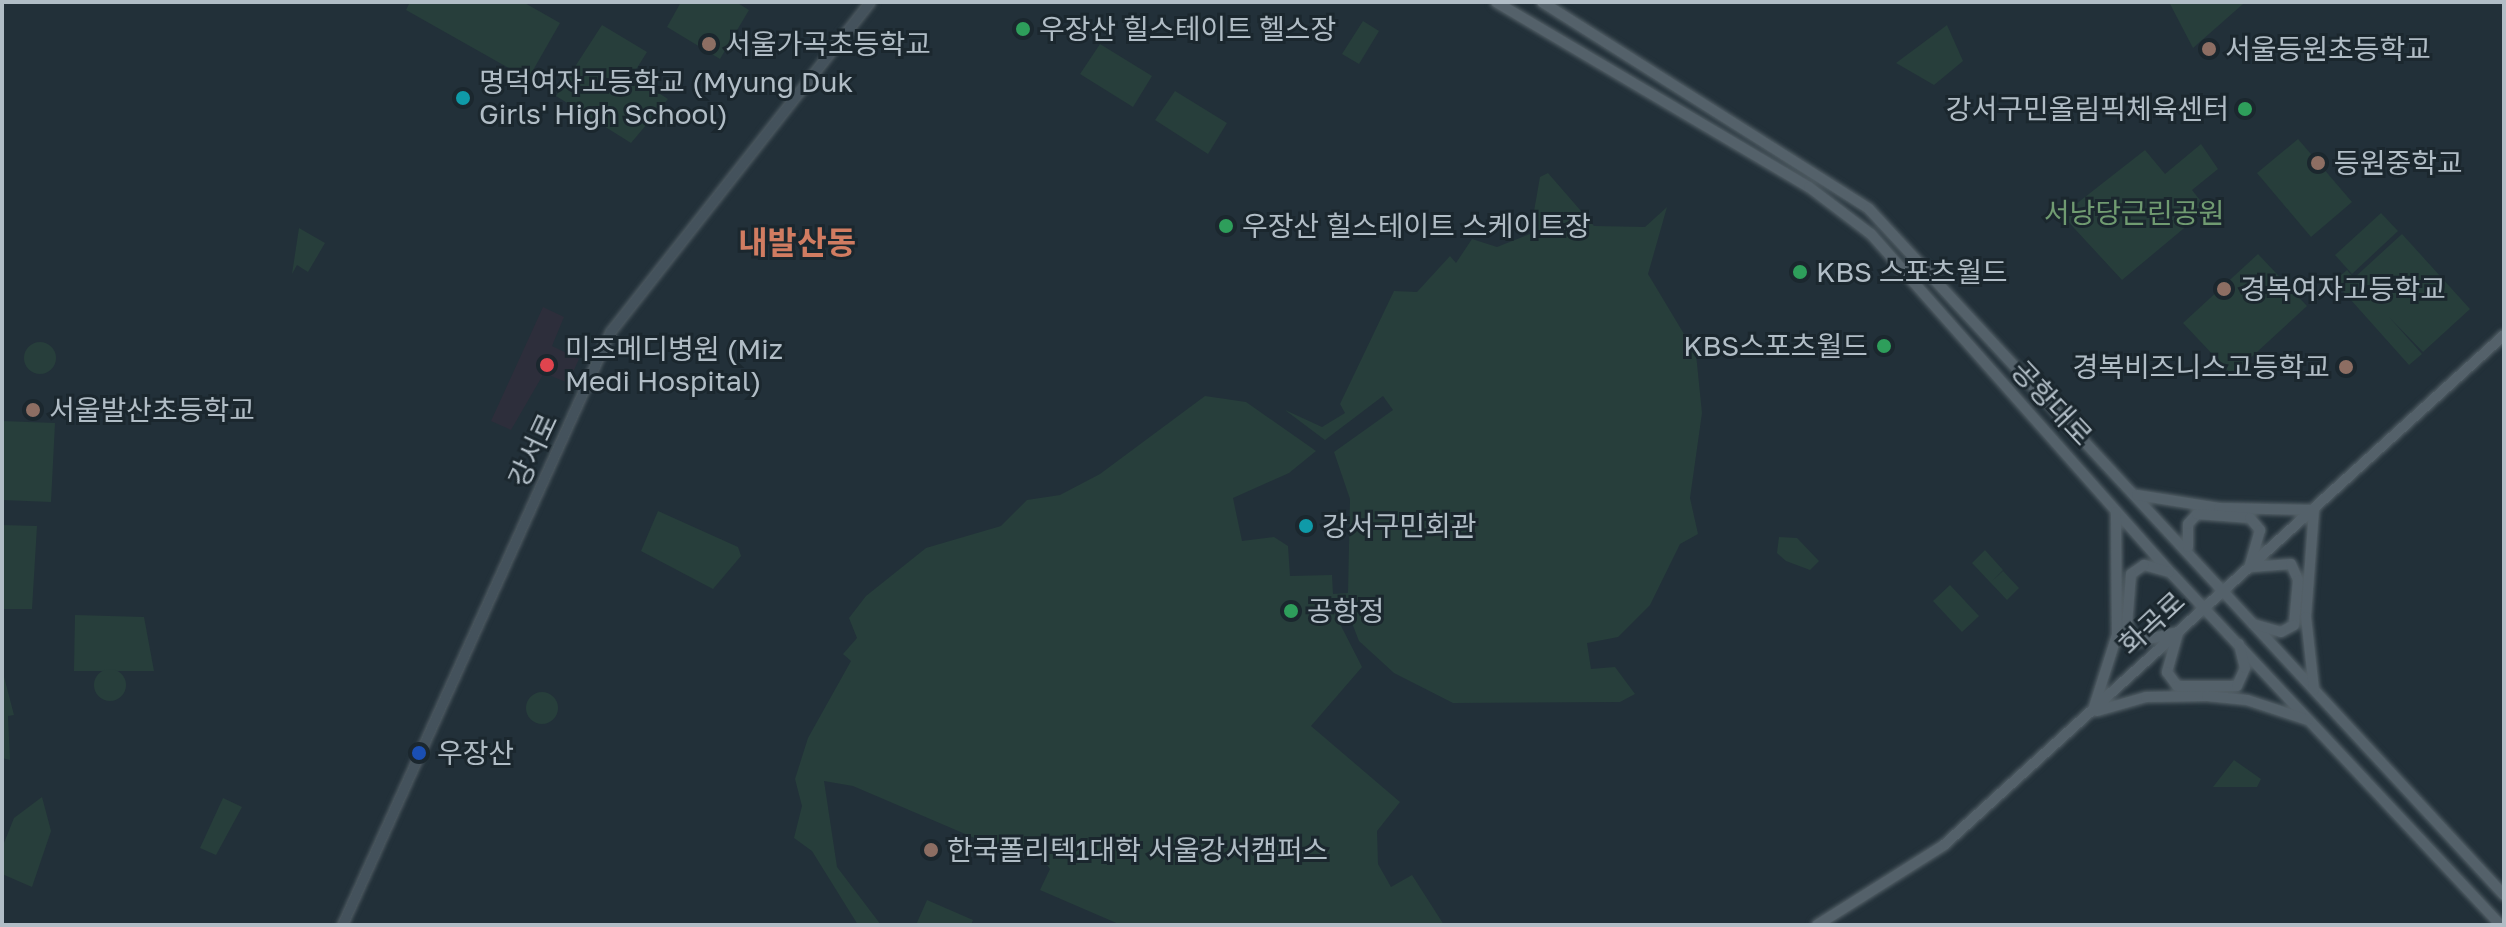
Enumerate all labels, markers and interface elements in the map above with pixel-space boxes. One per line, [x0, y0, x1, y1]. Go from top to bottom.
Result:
place label: 우장산 힐스테이트 헬스장 [1039, 12, 1336, 46]
marker: 우장산 힐스테이트 헬스장 [1014, 20, 1032, 38]
place label: 서울가곡초등학교 [725, 27, 931, 61]
place label: 서울등원초등학교 [2225, 32, 2431, 66]
marker: 서울가곡초등학교 [700, 35, 718, 53]
marker: 서울등원초등학교 [2200, 40, 2218, 58]
place label: 명덕여자고등학교 (Myung Duk Girls' High School) [479, 65, 853, 131]
marker: 명덕여자고등학교 (Myung Duk Girls' High School) [454, 89, 472, 107]
place label: 강서구민올림픽체육센터 [1946, 92, 2229, 126]
marker: 강서구민올림픽체육센터 [2236, 100, 2254, 118]
place label: 등원중학교 [2334, 146, 2463, 180]
marker: 등원중학교 [2309, 154, 2327, 172]
park label: 서낭당근린공원 [2044, 196, 2224, 230]
place label: 우장산 힐스테이트 스케이트장 [1242, 209, 1591, 243]
marker: 우장산 힐스테이트 스케이트장 [1217, 217, 1235, 235]
district label: 내발산동 [738, 223, 856, 261]
place label: KBS 스포츠월드 [1816, 255, 2008, 289]
marker: KBS 스포츠월드 [1791, 263, 1809, 281]
place label: 경복여자고등학교 [2240, 272, 2446, 306]
marker: 경복여자고등학교 [2215, 280, 2233, 298]
place label: KBS스포츠월드 [1683, 329, 1868, 363]
place label: 미즈메디병원 (Miz Medi Hospital) [565, 332, 783, 398]
marker: KBS스포츠월드 [1875, 337, 1893, 355]
place label: 경복비즈니스고등학교 [2072, 350, 2330, 384]
marker: 미즈메디병원 (Miz Medi Hospital) [536, 354, 558, 376]
street label: 공항대로 [2005, 354, 2099, 452]
marker: 경복비즈니스고등학교 [2337, 358, 2355, 376]
place label: 서울발산초등학교 [49, 393, 255, 427]
marker: 서울발산초등학교 [24, 401, 42, 419]
street label: 강서로 [501, 408, 565, 492]
place label: 강서구민회관 [1322, 509, 1477, 543]
marker: 강서구민회관 [1297, 517, 1315, 535]
street label: 화곡로 [2112, 584, 2192, 662]
place label: 공항정 [1307, 594, 1384, 628]
marker: 공항정 [1282, 602, 1300, 620]
place label: 우장산 [437, 736, 514, 770]
marker: 우장산 [408, 742, 430, 764]
place label: 한국폴리텍1대학 서울강서캠퍼스 [947, 833, 1328, 867]
marker: 한국폴리텍1대학 서울강서캠퍼스 [922, 841, 940, 859]

